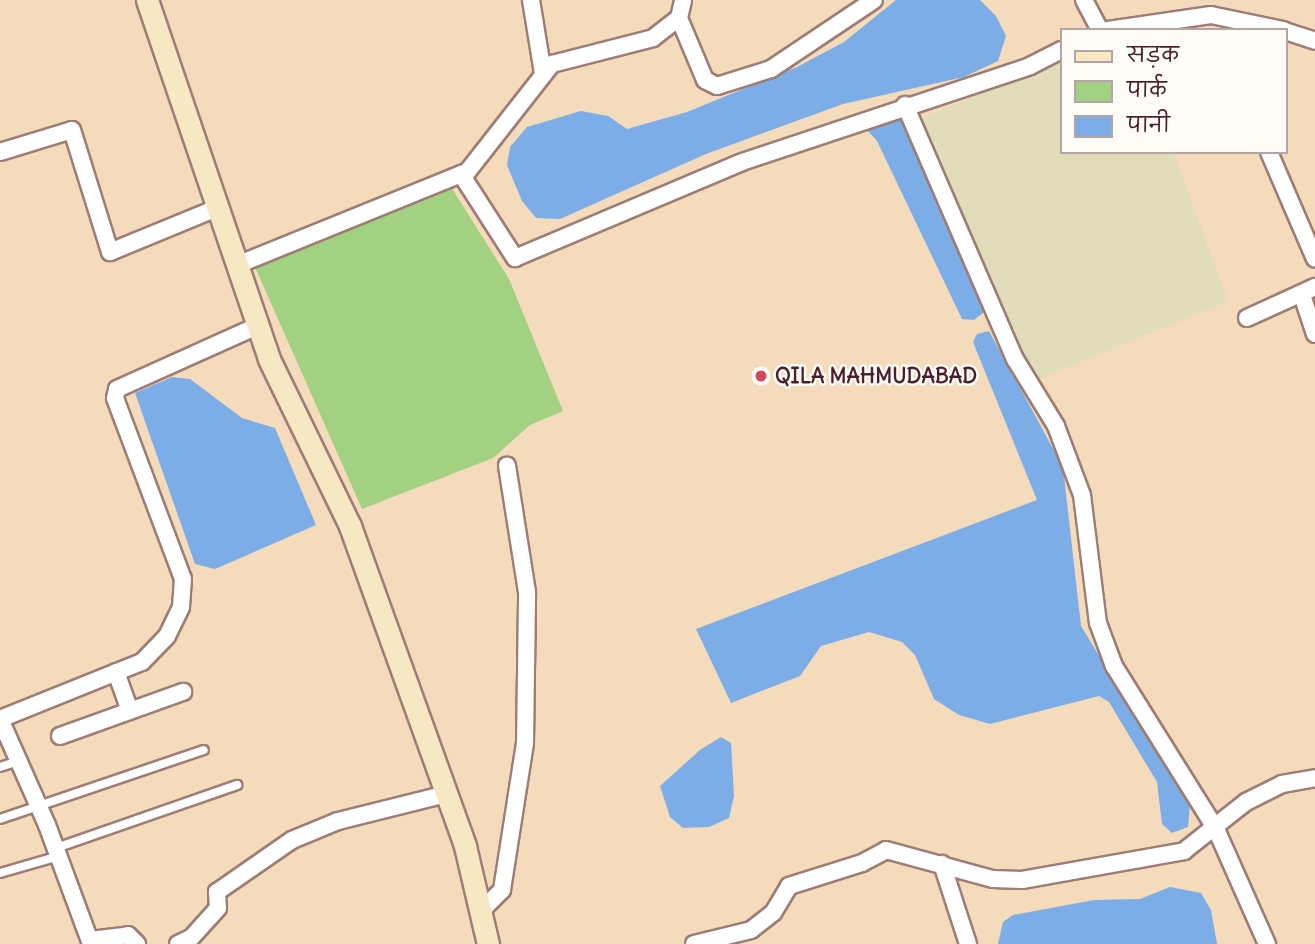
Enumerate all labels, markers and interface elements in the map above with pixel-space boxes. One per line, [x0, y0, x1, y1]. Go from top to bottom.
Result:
legend [1060, 28, 1287, 154]
text: सड़क [1127, 41, 1179, 68]
text: पार्क [1127, 76, 1167, 103]
text: पानी [1127, 111, 1170, 138]
place label: QILA MAHMUDABAD [775, 363, 977, 389]
marker: QILA MAHMUDABAD [753, 368, 769, 384]

